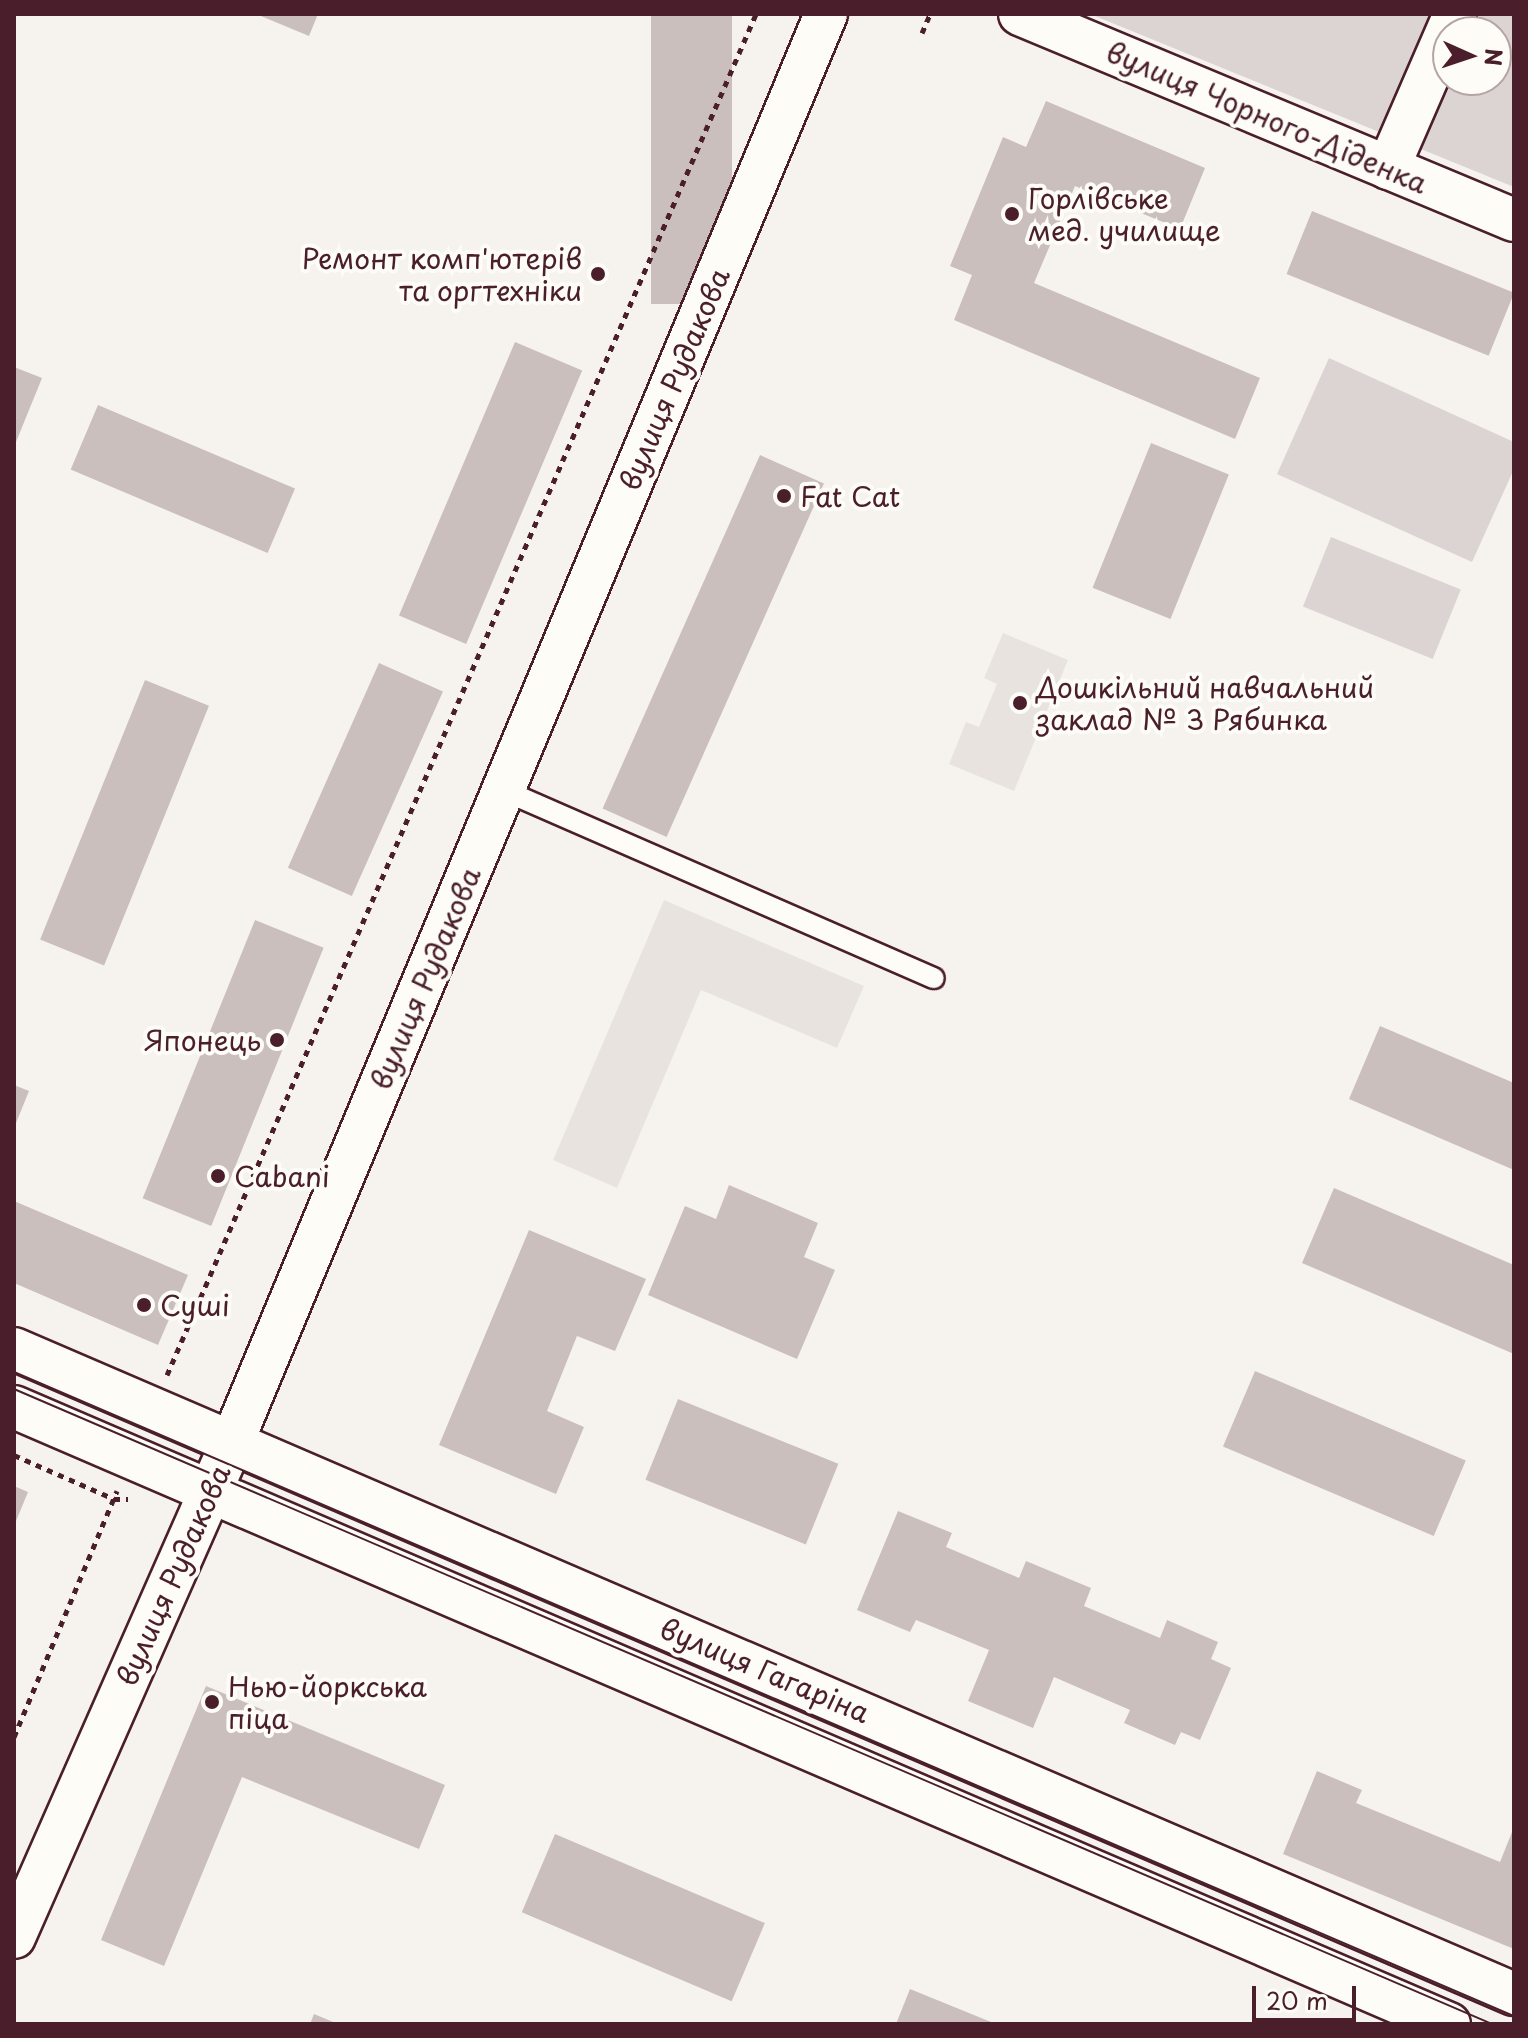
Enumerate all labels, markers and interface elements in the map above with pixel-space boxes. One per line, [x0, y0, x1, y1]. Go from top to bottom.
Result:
north arrow [1432, 16, 1512, 96]
street label: вулиця Чорного-Діденка [1101, 34, 1433, 200]
text: N [1478, 48, 1511, 67]
place label: Горлівське мед. училище [1028, 181, 1221, 247]
marker: Горлівське мед. училище [1003, 205, 1021, 223]
place label: Ремонт комп'ютерів та оргтехніки [301, 241, 582, 307]
street label: вулиця Рудакова [612, 263, 736, 495]
marker: Ремонт комп'ютерів та оргтехніки [589, 265, 607, 283]
place label: Fat Cat [800, 479, 901, 513]
marker: Fat Cat [775, 487, 793, 505]
place label: Дошкільний навчальний заклад № 3 Рябинка [1036, 670, 1376, 736]
marker: Дошкільний навчальний заклад № 3 Рябинка [1011, 694, 1029, 712]
street label: вулиця Рудакова [363, 862, 487, 1094]
place label: Японець [144, 1023, 261, 1057]
marker: Японець [268, 1031, 286, 1049]
place label: Cabani [234, 1159, 330, 1193]
marker: Cabani [209, 1167, 227, 1185]
place label: Суші [160, 1288, 230, 1322]
marker: Суші [135, 1296, 153, 1314]
street label: вулиця Рудакова [109, 1459, 237, 1691]
street label: вулиця Гагаріна [655, 1611, 875, 1729]
place label: Нью-йоркська піца [228, 1669, 427, 1735]
marker: Нью-йоркська піца [203, 1693, 221, 1711]
scale bar [1256, 1970, 1360, 2020]
text: 20 m [1266, 1982, 1328, 2018]

